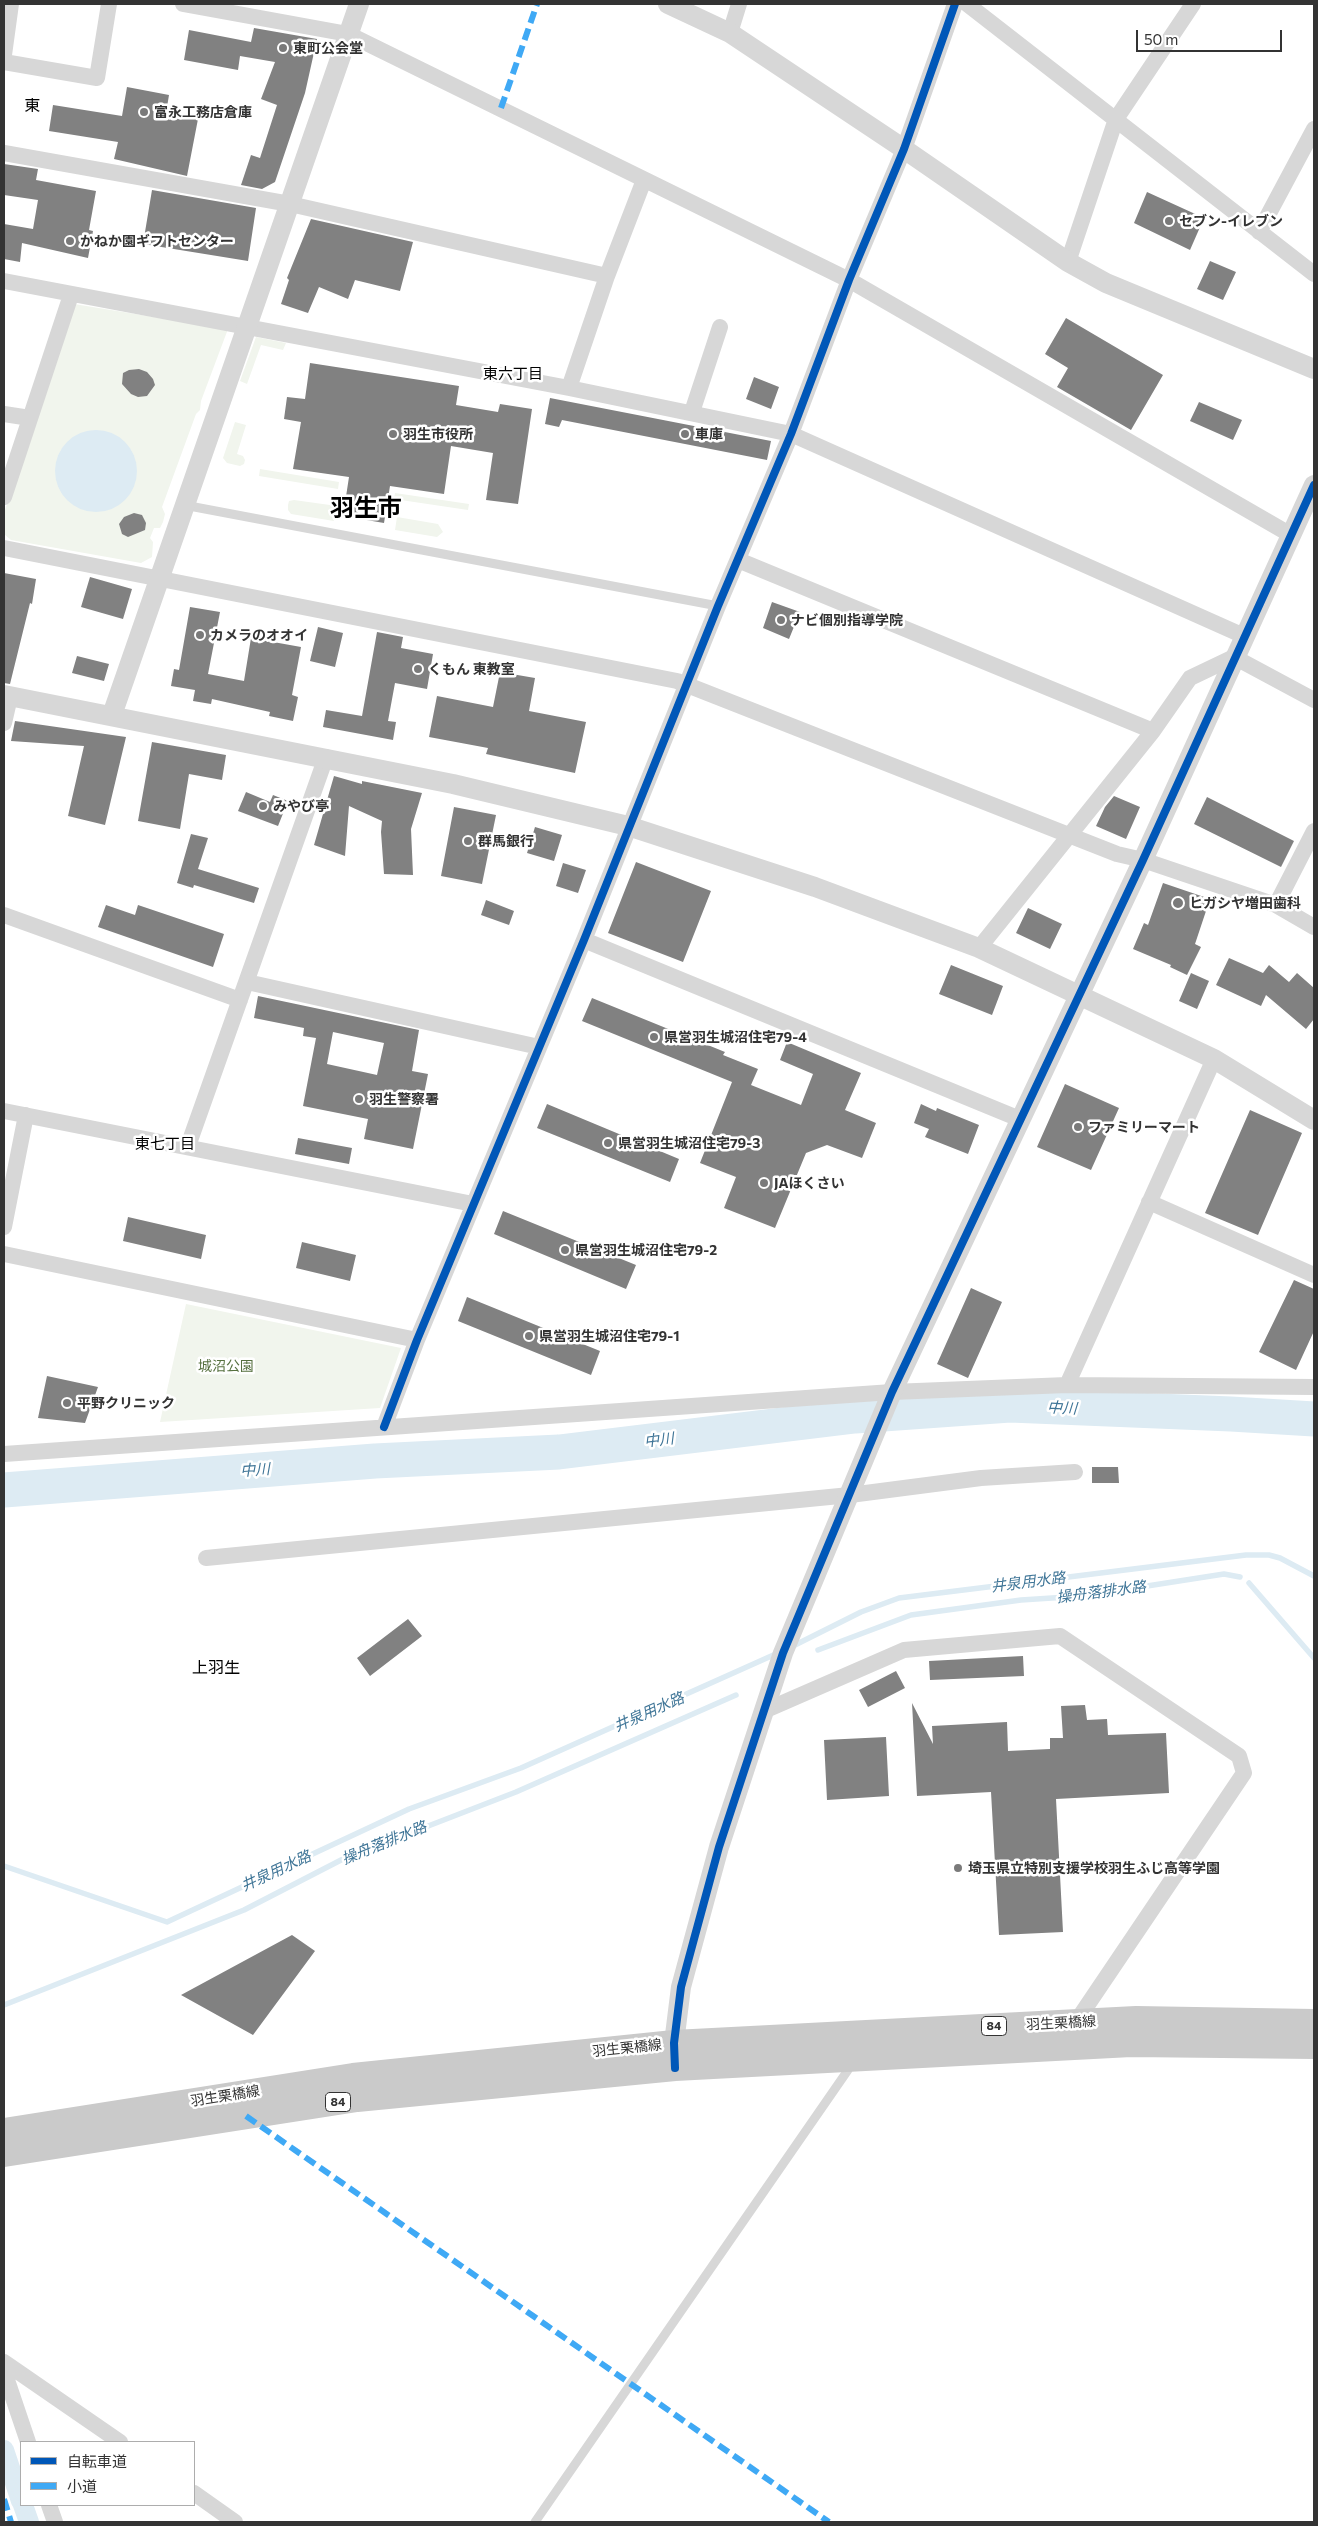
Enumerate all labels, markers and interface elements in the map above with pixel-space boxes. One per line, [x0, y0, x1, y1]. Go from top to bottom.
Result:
scale bar [1138, 20, 1284, 52]
text: 50 m [1144, 30, 1178, 48]
place label: 東町公会堂 [293, 40, 363, 56]
marker: 東町公会堂 [277, 42, 289, 54]
district label: 東 [24, 96, 40, 116]
place label: 富永工務店倉庫 [154, 104, 252, 120]
marker: 富永工務店倉庫 [138, 106, 150, 118]
place label: セブン-イレブン [1179, 213, 1283, 229]
marker: セブン-イレブン [1163, 215, 1175, 227]
place label: かねか園ギフトセンター [80, 233, 234, 249]
marker: かねか園ギフトセンター [64, 235, 76, 247]
district label: 東六丁目 [483, 365, 543, 383]
place label: 羽生市役所 [403, 426, 473, 442]
place label: 車庫 [695, 426, 723, 442]
marker: 羽生市役所 [387, 428, 399, 440]
marker: 車庫 [679, 428, 691, 440]
district label: 羽生市 [330, 494, 402, 522]
place label: ナビ個別指導学院 [791, 612, 903, 628]
marker: ナビ個別指導学院 [775, 614, 787, 626]
place label: カメラのオオイ [210, 627, 308, 643]
marker: カメラのオオイ [194, 629, 206, 641]
place label: くもん 東教室 [428, 661, 515, 677]
marker: くもん 東教室 [412, 663, 424, 675]
place label: みやび亭 [273, 798, 329, 814]
marker: みやび亭 [257, 800, 269, 812]
place label: 群馬銀行 [478, 833, 534, 849]
marker: 群馬銀行 [462, 835, 474, 847]
place label: ヒガシヤ増田歯科 [1189, 895, 1301, 911]
marker: ヒガシヤ増田歯科 [1171, 896, 1185, 910]
place label: 県営羽生城沼住宅79-4 [664, 1029, 807, 1045]
marker: 県営羽生城沼住宅79-4 [648, 1031, 660, 1043]
place label: 羽生警察署 [369, 1091, 439, 1107]
marker: 羽生警察署 [353, 1093, 365, 1105]
place label: ファミリーマート [1088, 1119, 1200, 1135]
marker: ファミリーマート [1072, 1121, 1084, 1133]
district label: 東七丁目 [135, 1135, 195, 1153]
place label: 県営羽生城沼住宅79-3 [618, 1135, 760, 1151]
marker: 県営羽生城沼住宅79-3 [602, 1137, 614, 1149]
place label: JAほくさい [774, 1175, 845, 1191]
marker: JAほくさい [758, 1177, 770, 1189]
place label: 県営羽生城沼住宅79-2 [575, 1242, 717, 1258]
marker: 県営羽生城沼住宅79-2 [559, 1244, 571, 1256]
place label: 県営羽生城沼住宅79-1 [539, 1328, 680, 1344]
marker: 県営羽生城沼住宅79-1 [523, 1330, 535, 1342]
park label: 城沼公園 [198, 1358, 254, 1374]
place label: 平野クリニック [77, 1395, 175, 1411]
marker: 平野クリニック [61, 1397, 73, 1409]
water label: 中川 [1047, 1398, 1077, 1418]
water label: 中川 [643, 1429, 675, 1451]
water label: 中川 [239, 1460, 271, 1480]
water label: 井泉用水路 [990, 1568, 1066, 1596]
water label: 操舟落排水路 [1055, 1578, 1147, 1606]
district label: 上羽生 [192, 1658, 240, 1678]
water label: 井泉用水路 [611, 1689, 687, 1735]
water label: 操舟落排水路 [339, 1818, 429, 1868]
water label: 井泉用水路 [238, 1847, 314, 1895]
place label: 埼玉県立特別支援学校羽生ふじ高等学園 [968, 1860, 1220, 1876]
marker: 埼玉県立特別支援学校羽生ふじ高等学園 [952, 1862, 964, 1874]
street label: 羽生栗橋線 [1026, 2013, 1096, 2033]
road number: 84 [982, 2016, 1006, 2035]
street label: 羽生栗橋線 [591, 2036, 663, 2060]
street label: 羽生栗橋線 [189, 2082, 261, 2110]
road number: 84 [326, 2092, 350, 2112]
legend [20, 2441, 195, 2506]
text: 自転車道 [67, 2452, 127, 2470]
text: 小道 [67, 2477, 97, 2495]

